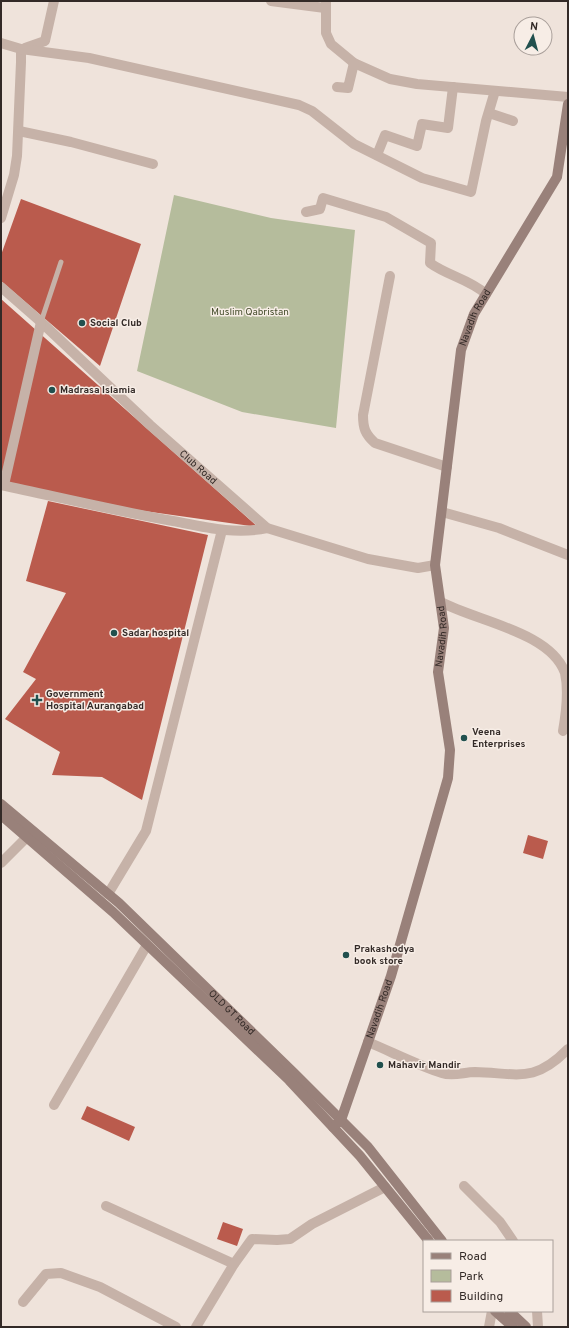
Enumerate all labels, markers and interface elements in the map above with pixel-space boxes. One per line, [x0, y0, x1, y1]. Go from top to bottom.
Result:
north arrow [513, 16, 553, 56]
text: N [529, 20, 539, 34]
street label: Navadih Road [456, 287, 494, 348]
park label: Muslim Qabristan [211, 306, 289, 319]
place label: Social Club [90, 317, 142, 330]
marker: Social Club [77, 318, 87, 328]
place label: Madrasa Islamia [60, 384, 136, 397]
marker: Madrasa Islamia [47, 385, 57, 395]
street label: Club Road [176, 447, 219, 487]
street label: Navadih Road [432, 605, 451, 668]
place label: Sadar hospital [122, 627, 189, 640]
marker: Sadar hospital [109, 628, 119, 638]
place label: Government Hospital Aurangabad [46, 688, 144, 713]
marker: Government Hospital Aurangabad [31, 694, 43, 706]
place label: Veena Enterprises [472, 726, 525, 751]
marker: Veena Enterprises [459, 733, 469, 743]
place label: Prakashodya book store [354, 943, 414, 968]
marker: Prakashodya book store [341, 950, 351, 960]
street label: Navadih Road [363, 978, 396, 1040]
street label: OLD GT Road [206, 987, 258, 1038]
place label: Mahavir Mandir [388, 1059, 461, 1072]
marker: Mahavir Mandir [375, 1060, 385, 1070]
legend [423, 1240, 553, 1312]
text: Road [459, 1249, 487, 1265]
text: Park [459, 1269, 484, 1285]
text: Building [459, 1289, 503, 1305]

